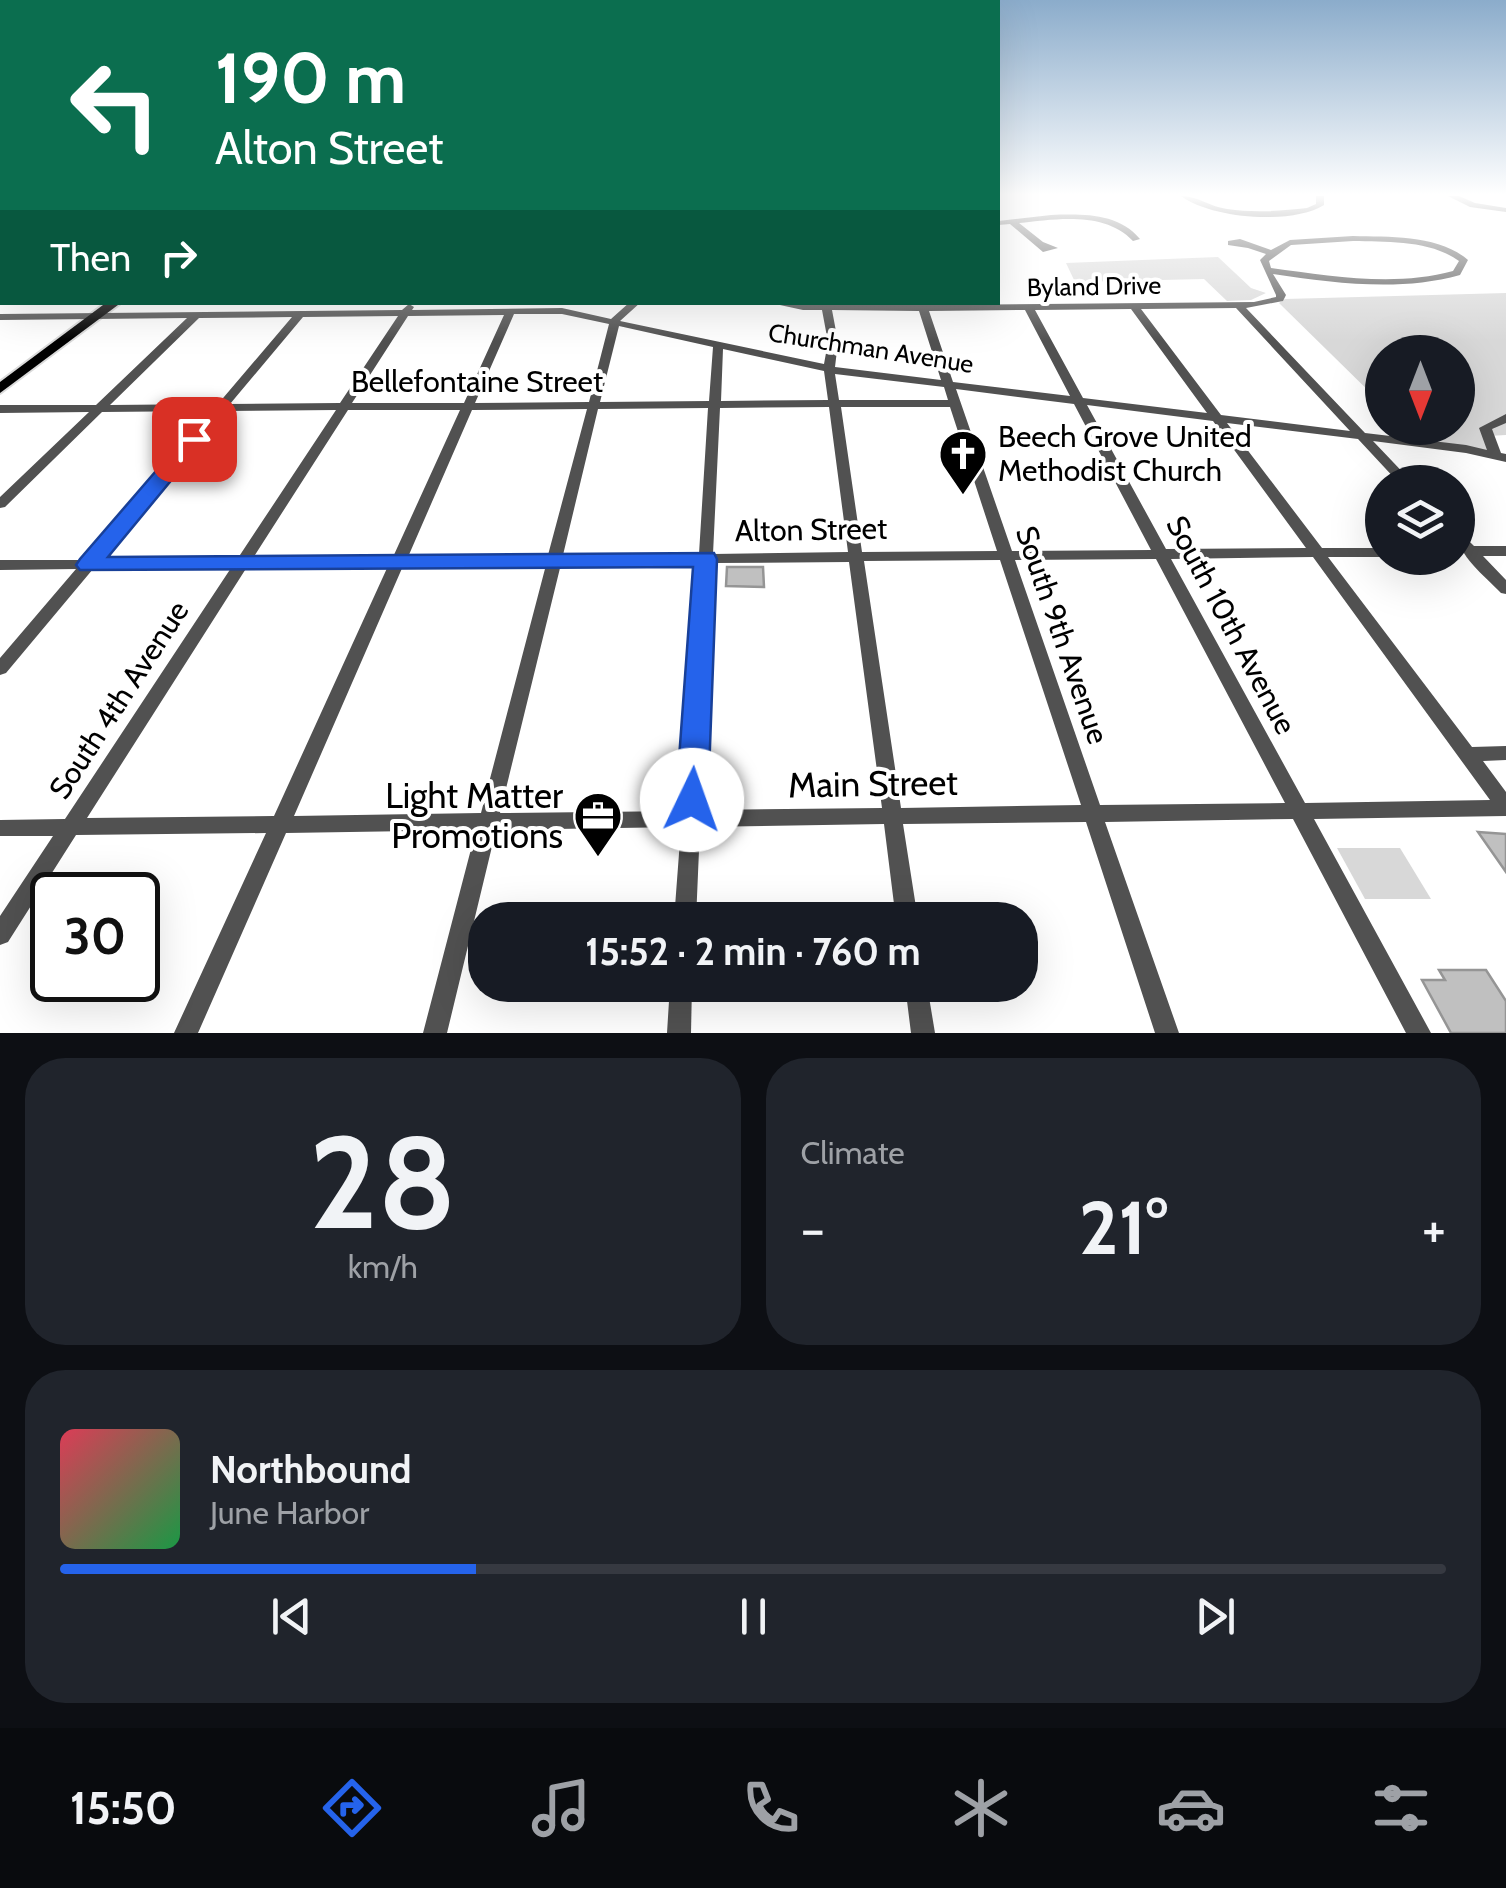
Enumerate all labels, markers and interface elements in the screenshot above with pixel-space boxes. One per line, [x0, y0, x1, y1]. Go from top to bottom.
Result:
text: 190 m [215, 35, 406, 121]
icon: left [50, 40, 180, 170]
text: Alton Street [215, 121, 443, 175]
icon: right [151, 230, 206, 285]
text: Then [50, 234, 131, 281]
street label: Byland Drive [1026, 270, 1162, 302]
street label: Churchman Avenue [766, 317, 976, 379]
north arrow [1365, 335, 1475, 445]
map controls [1365, 335, 1475, 575]
street label: Bellefontaine Street [351, 363, 603, 400]
pin [152, 397, 237, 482]
icon: arrive [167, 412, 222, 467]
place label: Beech Grove United Methodist Church [998, 418, 1252, 489]
church icon: Beech Grove United Methodist Church [937, 428, 989, 496]
button: layers [1365, 465, 1475, 575]
street label: South 10th Avenue [1158, 509, 1305, 740]
street label: Alton Street [735, 510, 887, 549]
street label: South 9th Avenue [1008, 521, 1117, 749]
street label: South 4th Avenue [41, 594, 196, 806]
position arrow [640, 748, 744, 852]
street label: Main Street [788, 761, 958, 806]
place label: Light Matter Promotions [385, 774, 563, 857]
office icon: Light Matter Promotions [572, 790, 624, 858]
speed limit sign: 30 [30, 872, 160, 1002]
text: 15:52 · 2 min · 760 m [585, 928, 921, 975]
text: 28 [309, 1103, 456, 1261]
text: Climate [801, 1133, 905, 1172]
text: 21° [1079, 1182, 1168, 1273]
text: − [801, 1195, 825, 1262]
text: + [1422, 1195, 1446, 1262]
text: km/h [348, 1247, 418, 1286]
text: Northbound [210, 1446, 412, 1493]
text: June Harbor [210, 1493, 369, 1532]
icon: previous [264, 1589, 319, 1644]
icon: pause [726, 1589, 781, 1644]
icon: next [1188, 1589, 1243, 1644]
icon: directions [317, 1773, 387, 1843]
icon: music [526, 1773, 596, 1843]
icon: phone [736, 1773, 806, 1843]
icon: climate [946, 1773, 1016, 1843]
icon: car [1156, 1773, 1226, 1843]
icon: filters [1366, 1773, 1436, 1843]
text: 15:50 [70, 1781, 177, 1835]

